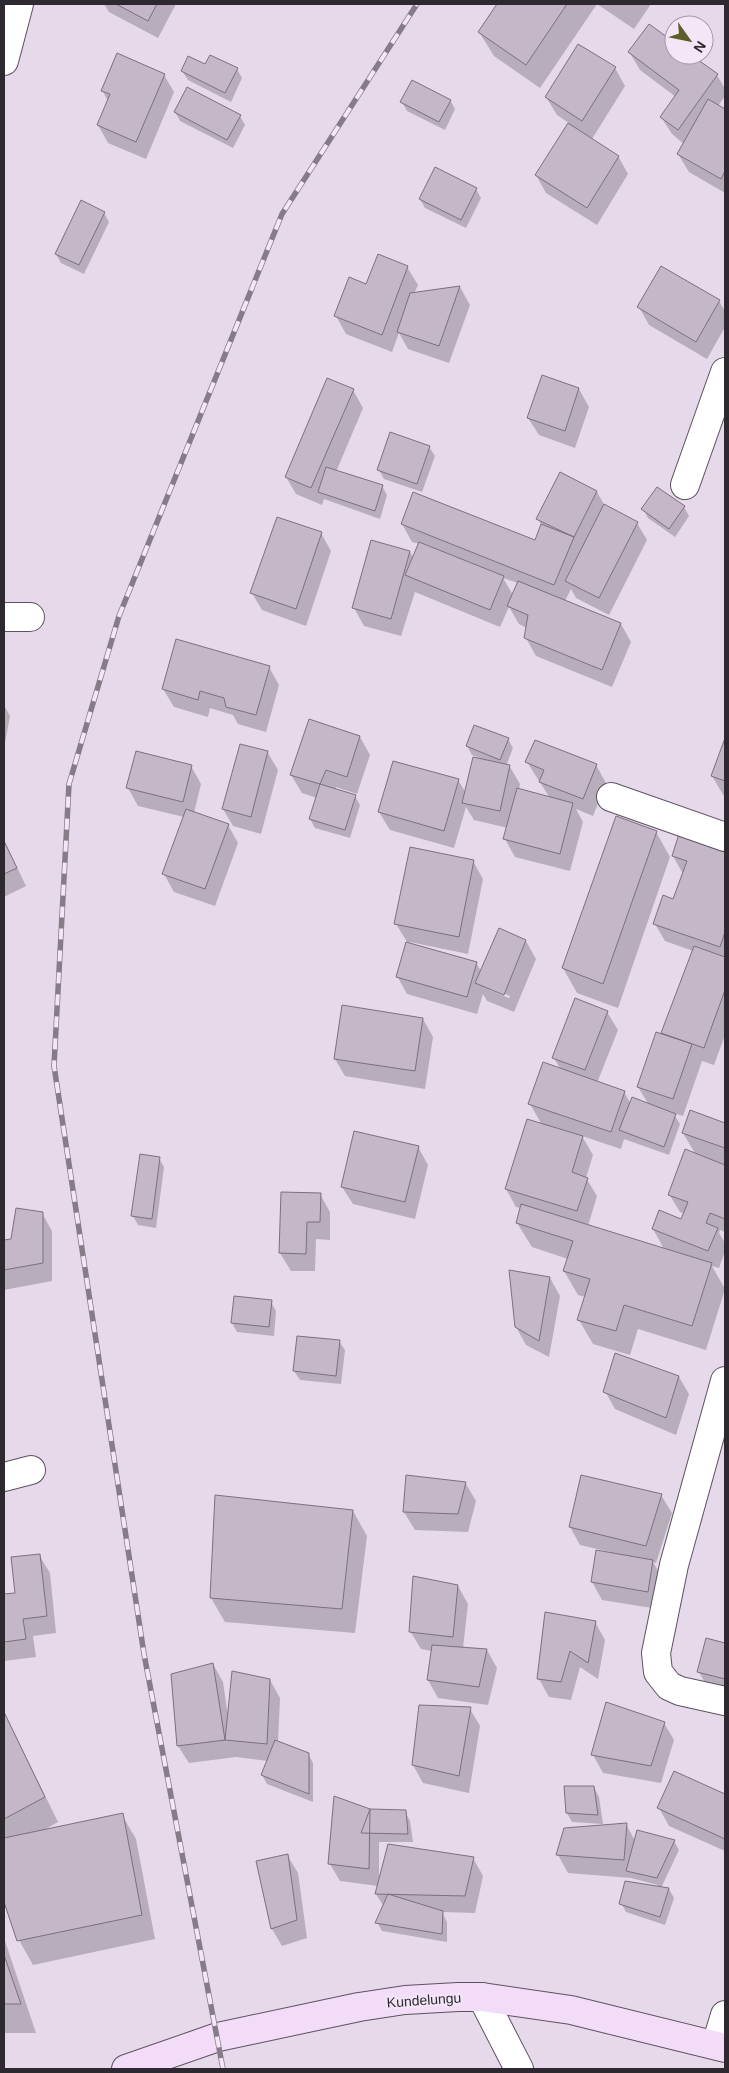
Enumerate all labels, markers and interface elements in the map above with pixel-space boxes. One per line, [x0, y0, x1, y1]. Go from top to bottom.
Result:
north arrow [664, 15, 714, 65]
text: N [690, 38, 709, 56]
street label: Kundelungu [386, 1989, 462, 2011]

